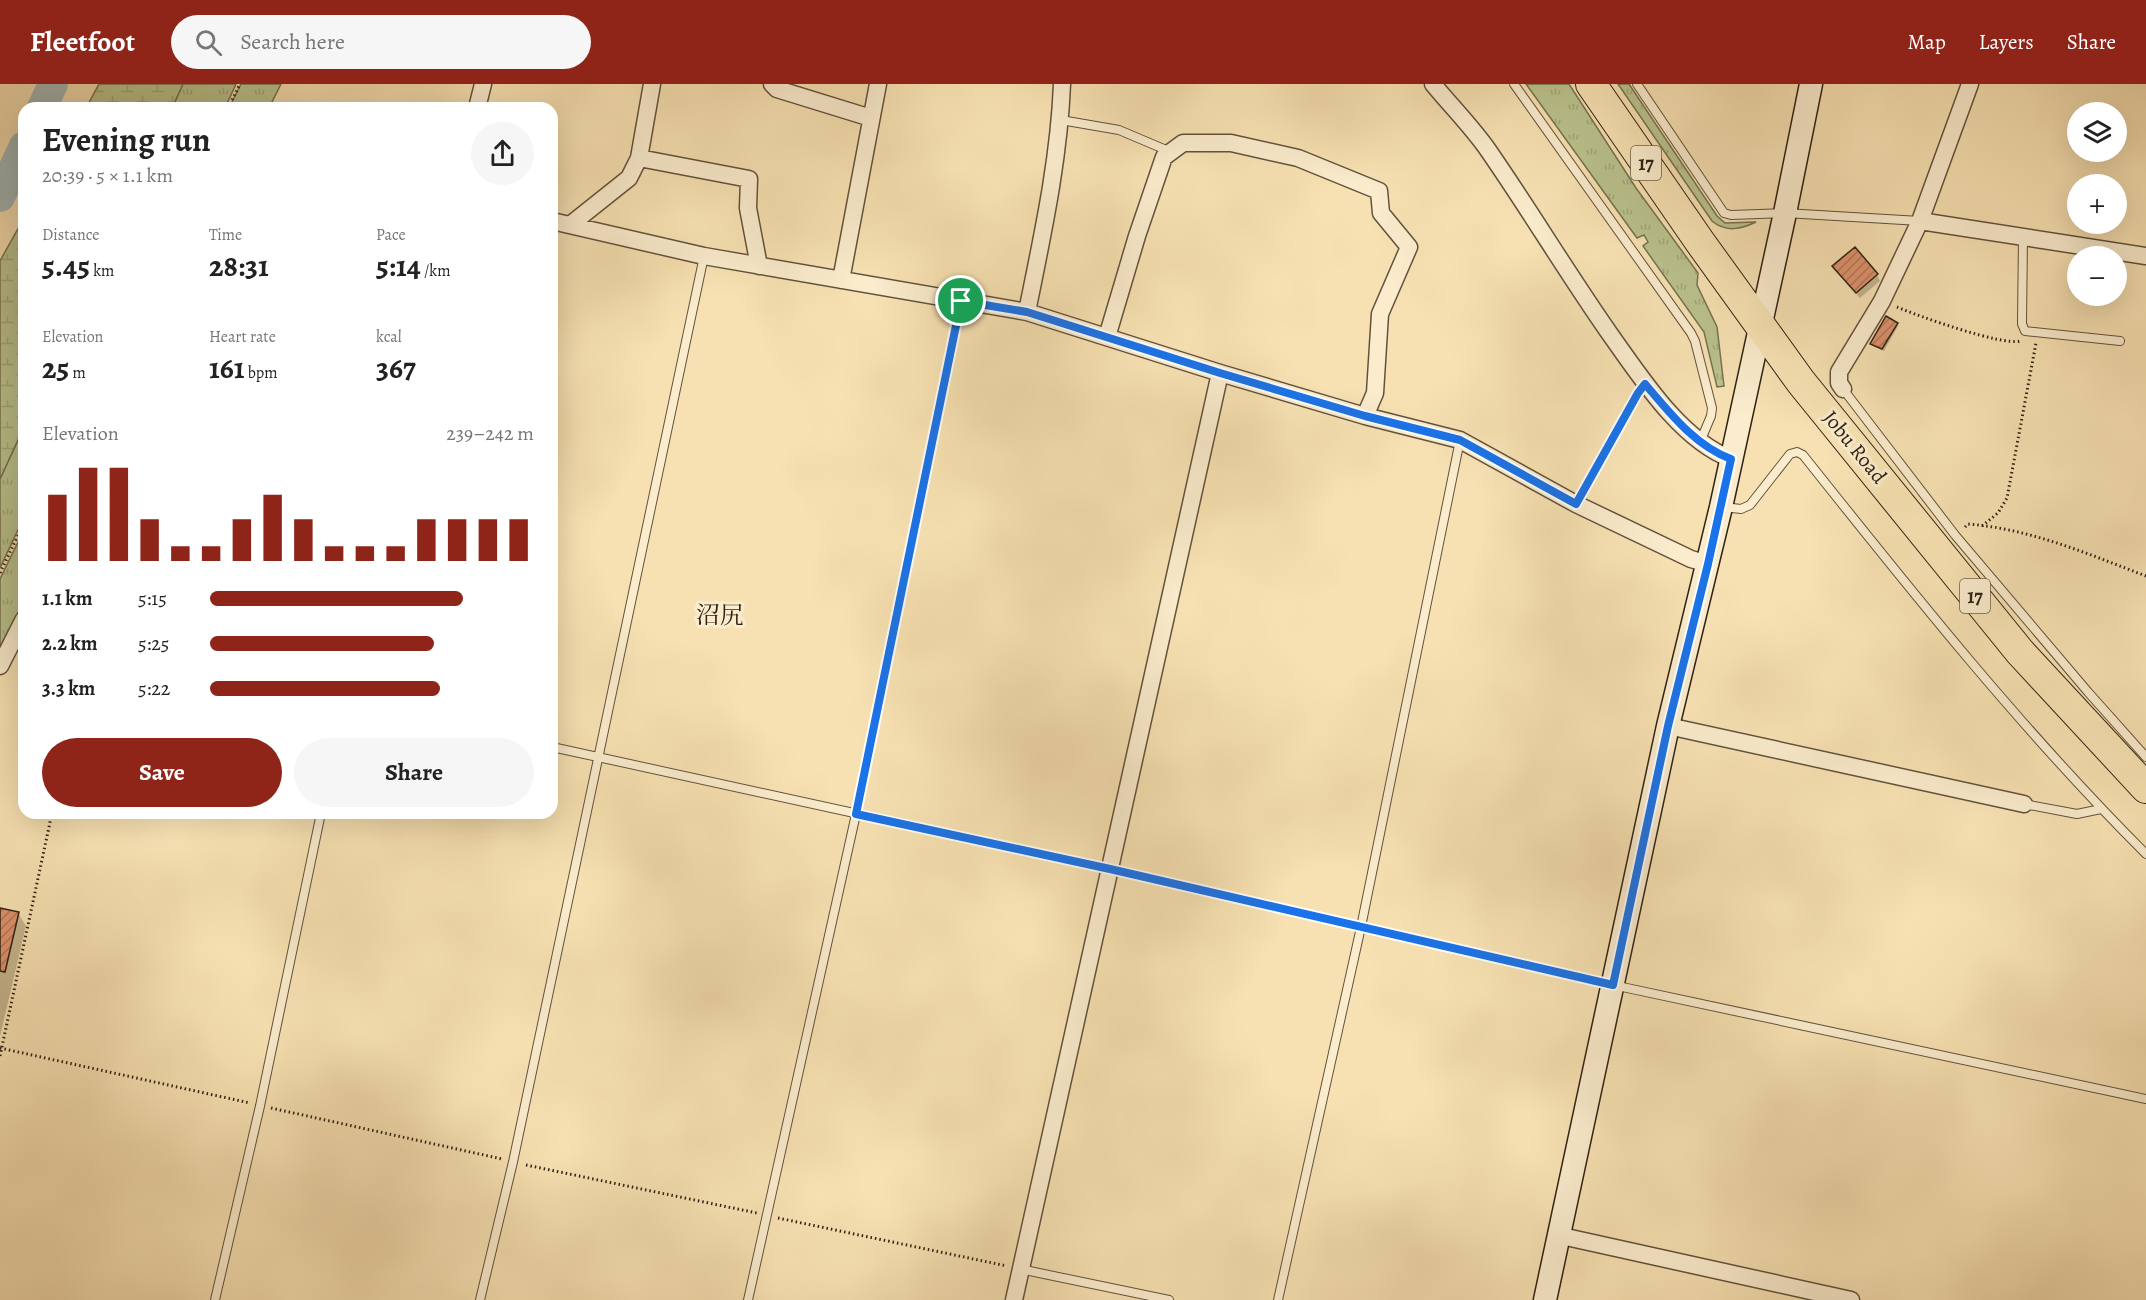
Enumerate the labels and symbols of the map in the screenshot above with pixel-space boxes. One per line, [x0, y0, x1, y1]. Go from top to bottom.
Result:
road number: 17 [1631, 146, 1661, 180]
pin [935, 275, 986, 326]
street label: Jobu Road [1817, 405, 1894, 490]
road number: 17 [1960, 579, 1990, 613]
district label: 沼尻 [696, 599, 744, 631]

